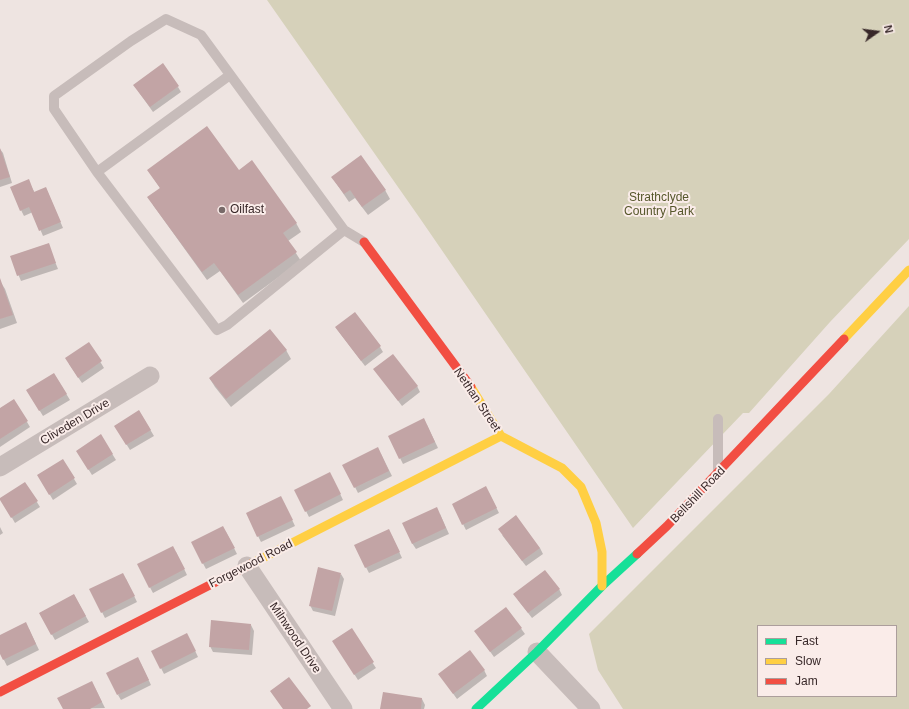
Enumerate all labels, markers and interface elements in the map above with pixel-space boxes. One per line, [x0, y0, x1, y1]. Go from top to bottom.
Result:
north arrow [857, 12, 897, 52]
text: N [882, 24, 895, 34]
park label: Strathclyde Country Park [624, 191, 694, 219]
place label: Oilfast [230, 203, 264, 217]
marker: Oilfast [217, 205, 227, 215]
street label: Nethan Street [450, 365, 504, 435]
street label: Cliveden Drive [38, 396, 112, 448]
street label: Bellshill Road [668, 464, 728, 526]
street label: Forgewood Road [207, 537, 295, 591]
street label: Milnwood Drive [266, 600, 324, 676]
legend [757, 625, 897, 697]
text: Fast [795, 634, 818, 648]
text: Slow [795, 654, 821, 668]
text: Jam [795, 674, 818, 688]

